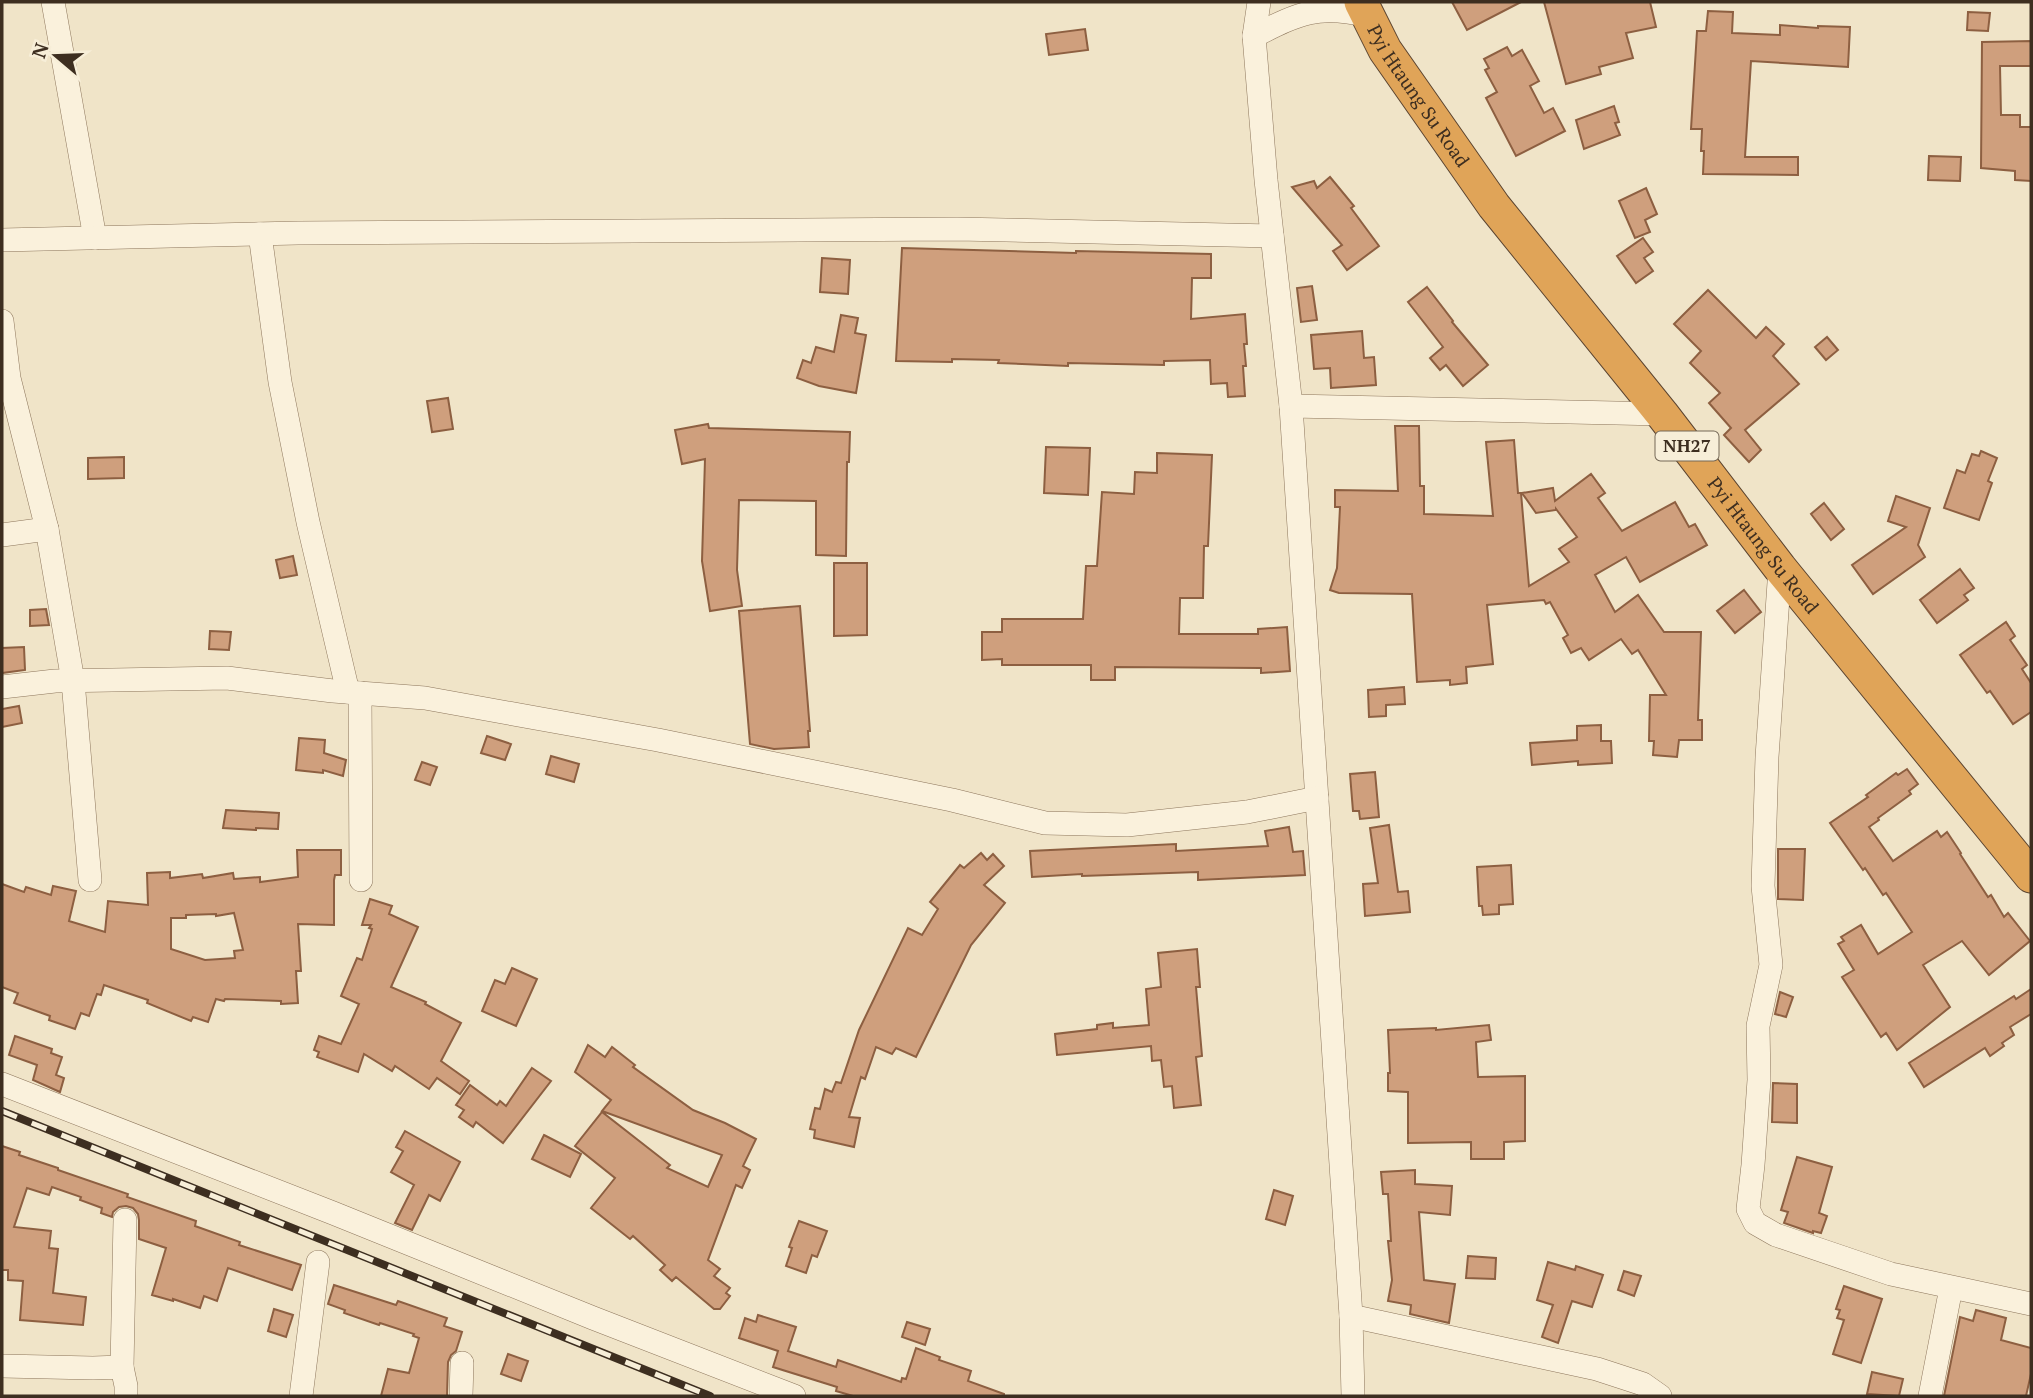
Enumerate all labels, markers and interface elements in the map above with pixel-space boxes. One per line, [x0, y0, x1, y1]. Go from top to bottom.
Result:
street label: Pyi Htaung Su Road [1362, 20, 1476, 172]
north arrow [21, 21, 91, 91]
text: N [25, 39, 54, 61]
road number: NH27 [1656, 432, 1718, 461]
street label: Pyi Htaung Su Road [1703, 471, 1825, 619]

